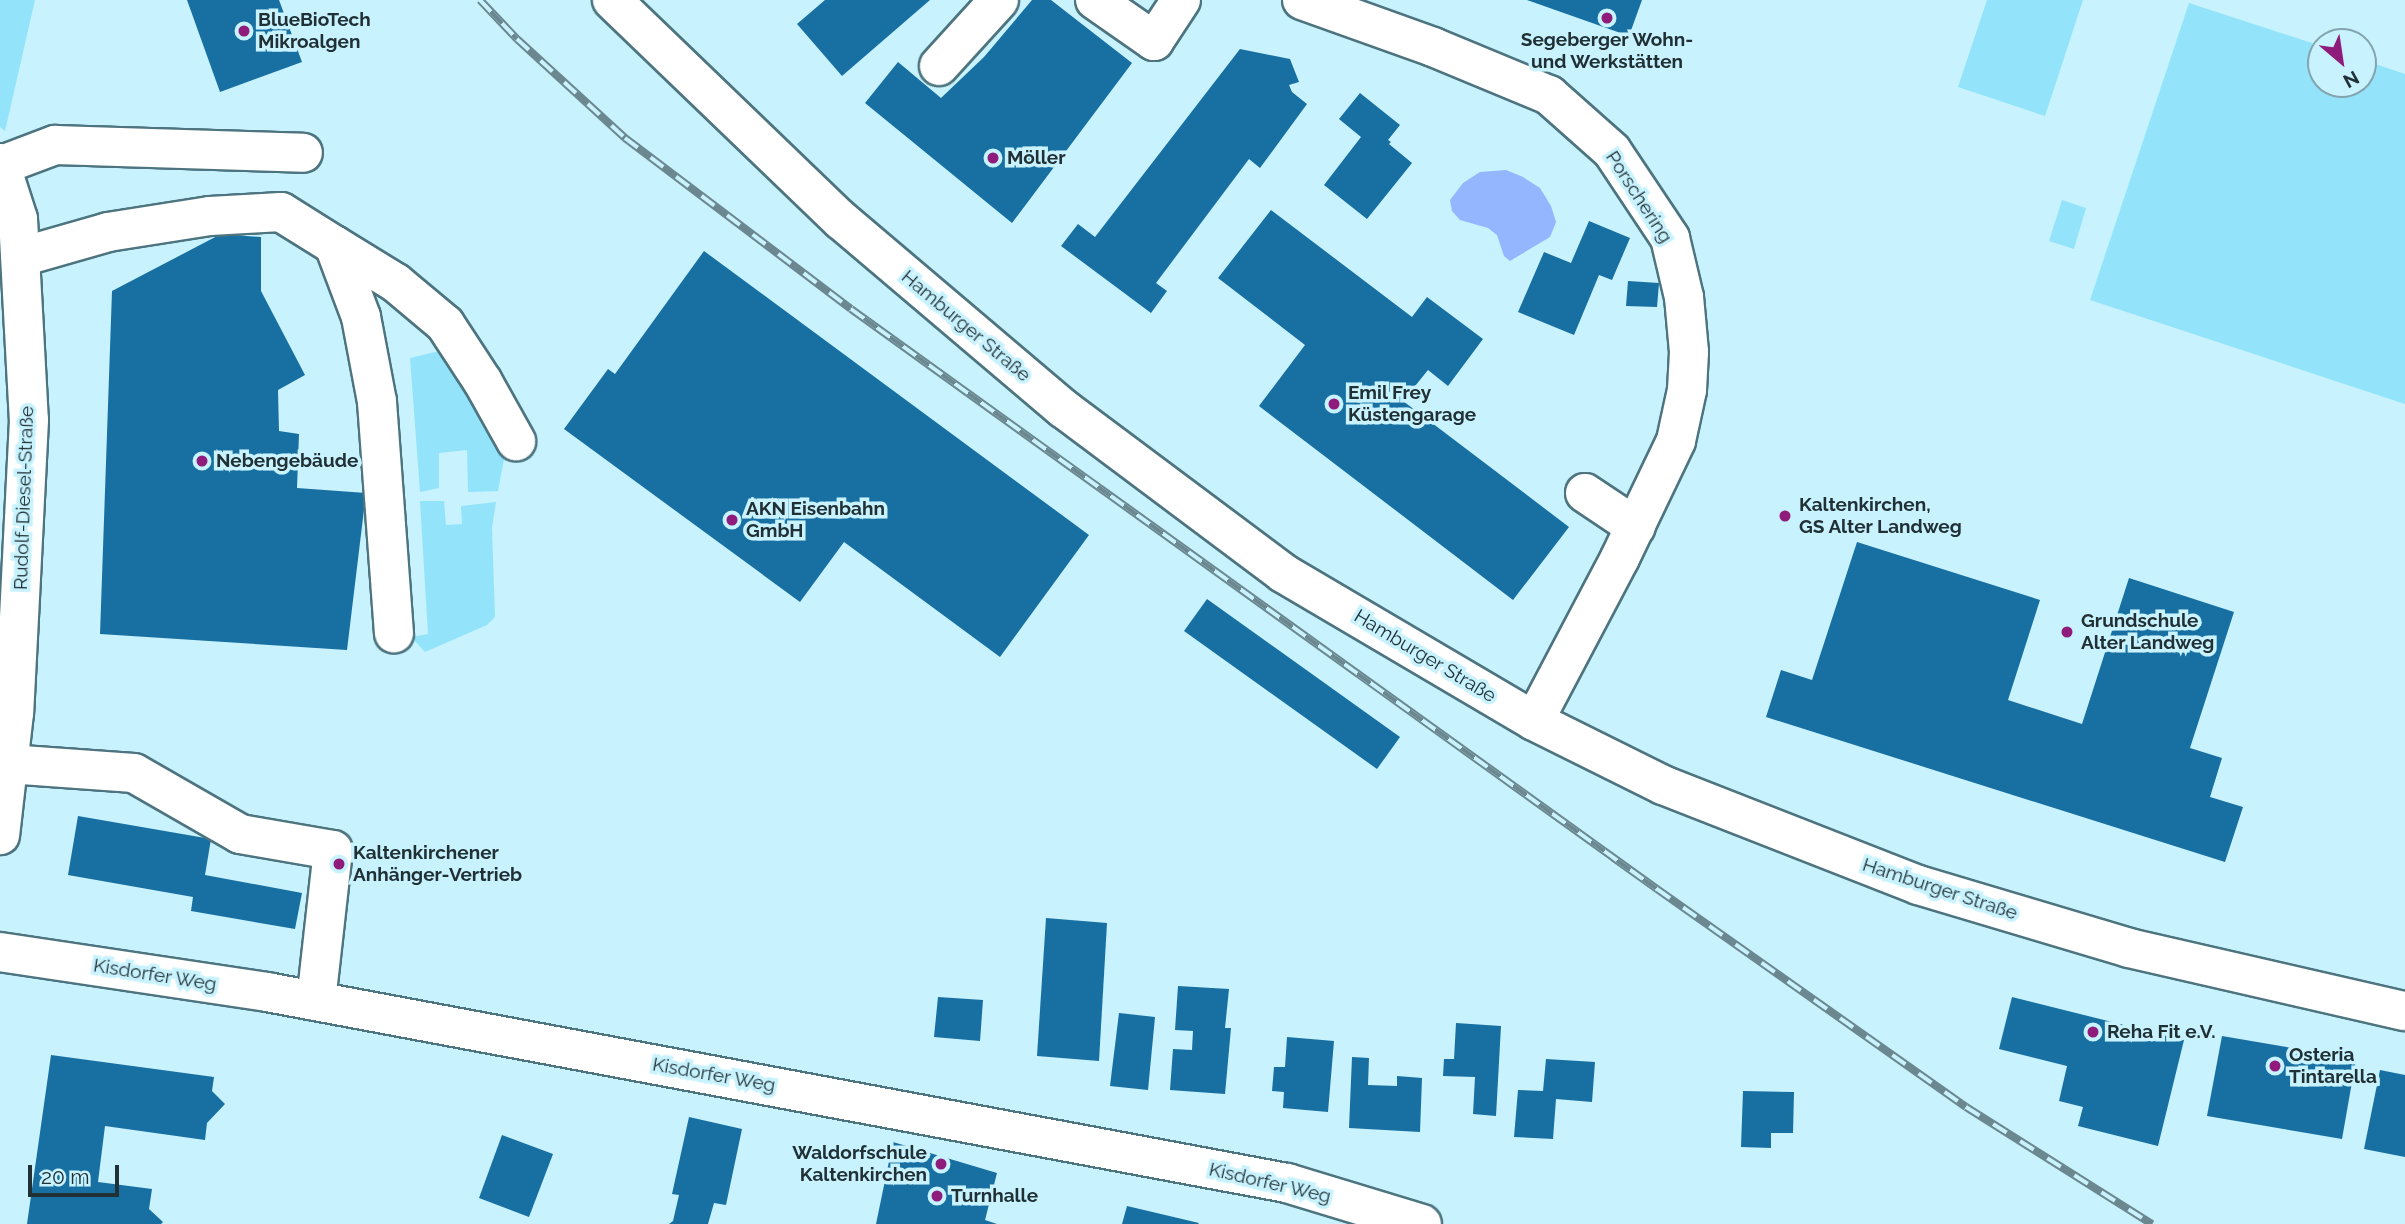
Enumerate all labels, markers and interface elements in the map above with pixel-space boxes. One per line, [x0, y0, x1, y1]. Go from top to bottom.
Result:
place label: BlueBioTech Mikroalgen [258, 9, 371, 53]
marker: Segeberger Wohn- und Werkstätten [1599, 10, 1615, 26]
marker: BlueBioTech Mikroalgen [236, 23, 252, 39]
north arrow [2307, 28, 2377, 98]
place label: Segeberger Wohn- und Werkstätten [1520, 29, 1694, 73]
text: N [2340, 66, 2363, 93]
place label: Möller [1007, 147, 1066, 169]
street label: Porschering [1601, 147, 1677, 247]
marker: Möller [985, 150, 1001, 166]
street label: Hamburger Straße [897, 265, 1035, 387]
place label: Emil Frey Küstengarage [1348, 382, 1476, 426]
marker: Emil Frey Küstengarage [1326, 396, 1342, 412]
street label: Rudolf-Diesel-Straße [9, 406, 39, 590]
place label: Nebengebäude [216, 450, 358, 472]
marker: Nebengebäude [194, 453, 210, 469]
place label: Kaltenkirchen, GS Alter Landweg [1799, 494, 1963, 538]
place label: AKN Eisenbahn GmbH [746, 498, 885, 542]
marker: Kaltenkirchen, GS Alter Landweg [1777, 508, 1793, 524]
marker: AKN Eisenbahn GmbH [724, 512, 740, 528]
street label: Hamburger Straße [1350, 605, 1500, 707]
place label: Grundschule Alter Landweg [2081, 610, 2215, 654]
marker: Grundschule Alter Landweg [2059, 624, 2075, 640]
place label: Kaltenkirchener Anhänger-Vertrieb [353, 842, 522, 886]
street label: Hamburger Straße [1859, 853, 2021, 925]
marker: Kaltenkirchener Anhänger-Vertrieb [331, 856, 347, 872]
street label: Kisdorfer Weg [91, 954, 219, 996]
place label: Reha Fit e.V. [2107, 1021, 2216, 1043]
marker: Reha Fit e.V. [2085, 1024, 2101, 1040]
place label: Osteria Tintarella [2289, 1044, 2377, 1088]
street label: Kisdorfer Weg [650, 1053, 778, 1097]
marker: Osteria Tintarella [2267, 1058, 2283, 1074]
place label: Waldorfschule Kaltenkirchen [792, 1142, 927, 1186]
scale bar [32, 1150, 122, 1194]
marker: Waldorfschule Kaltenkirchen [933, 1156, 949, 1172]
street label: Kisdorfer Weg [1206, 1158, 1334, 1208]
text: 20 m [41, 1164, 89, 1189]
place label: Turnhalle [951, 1185, 1038, 1207]
marker: Turnhalle [929, 1188, 945, 1204]

